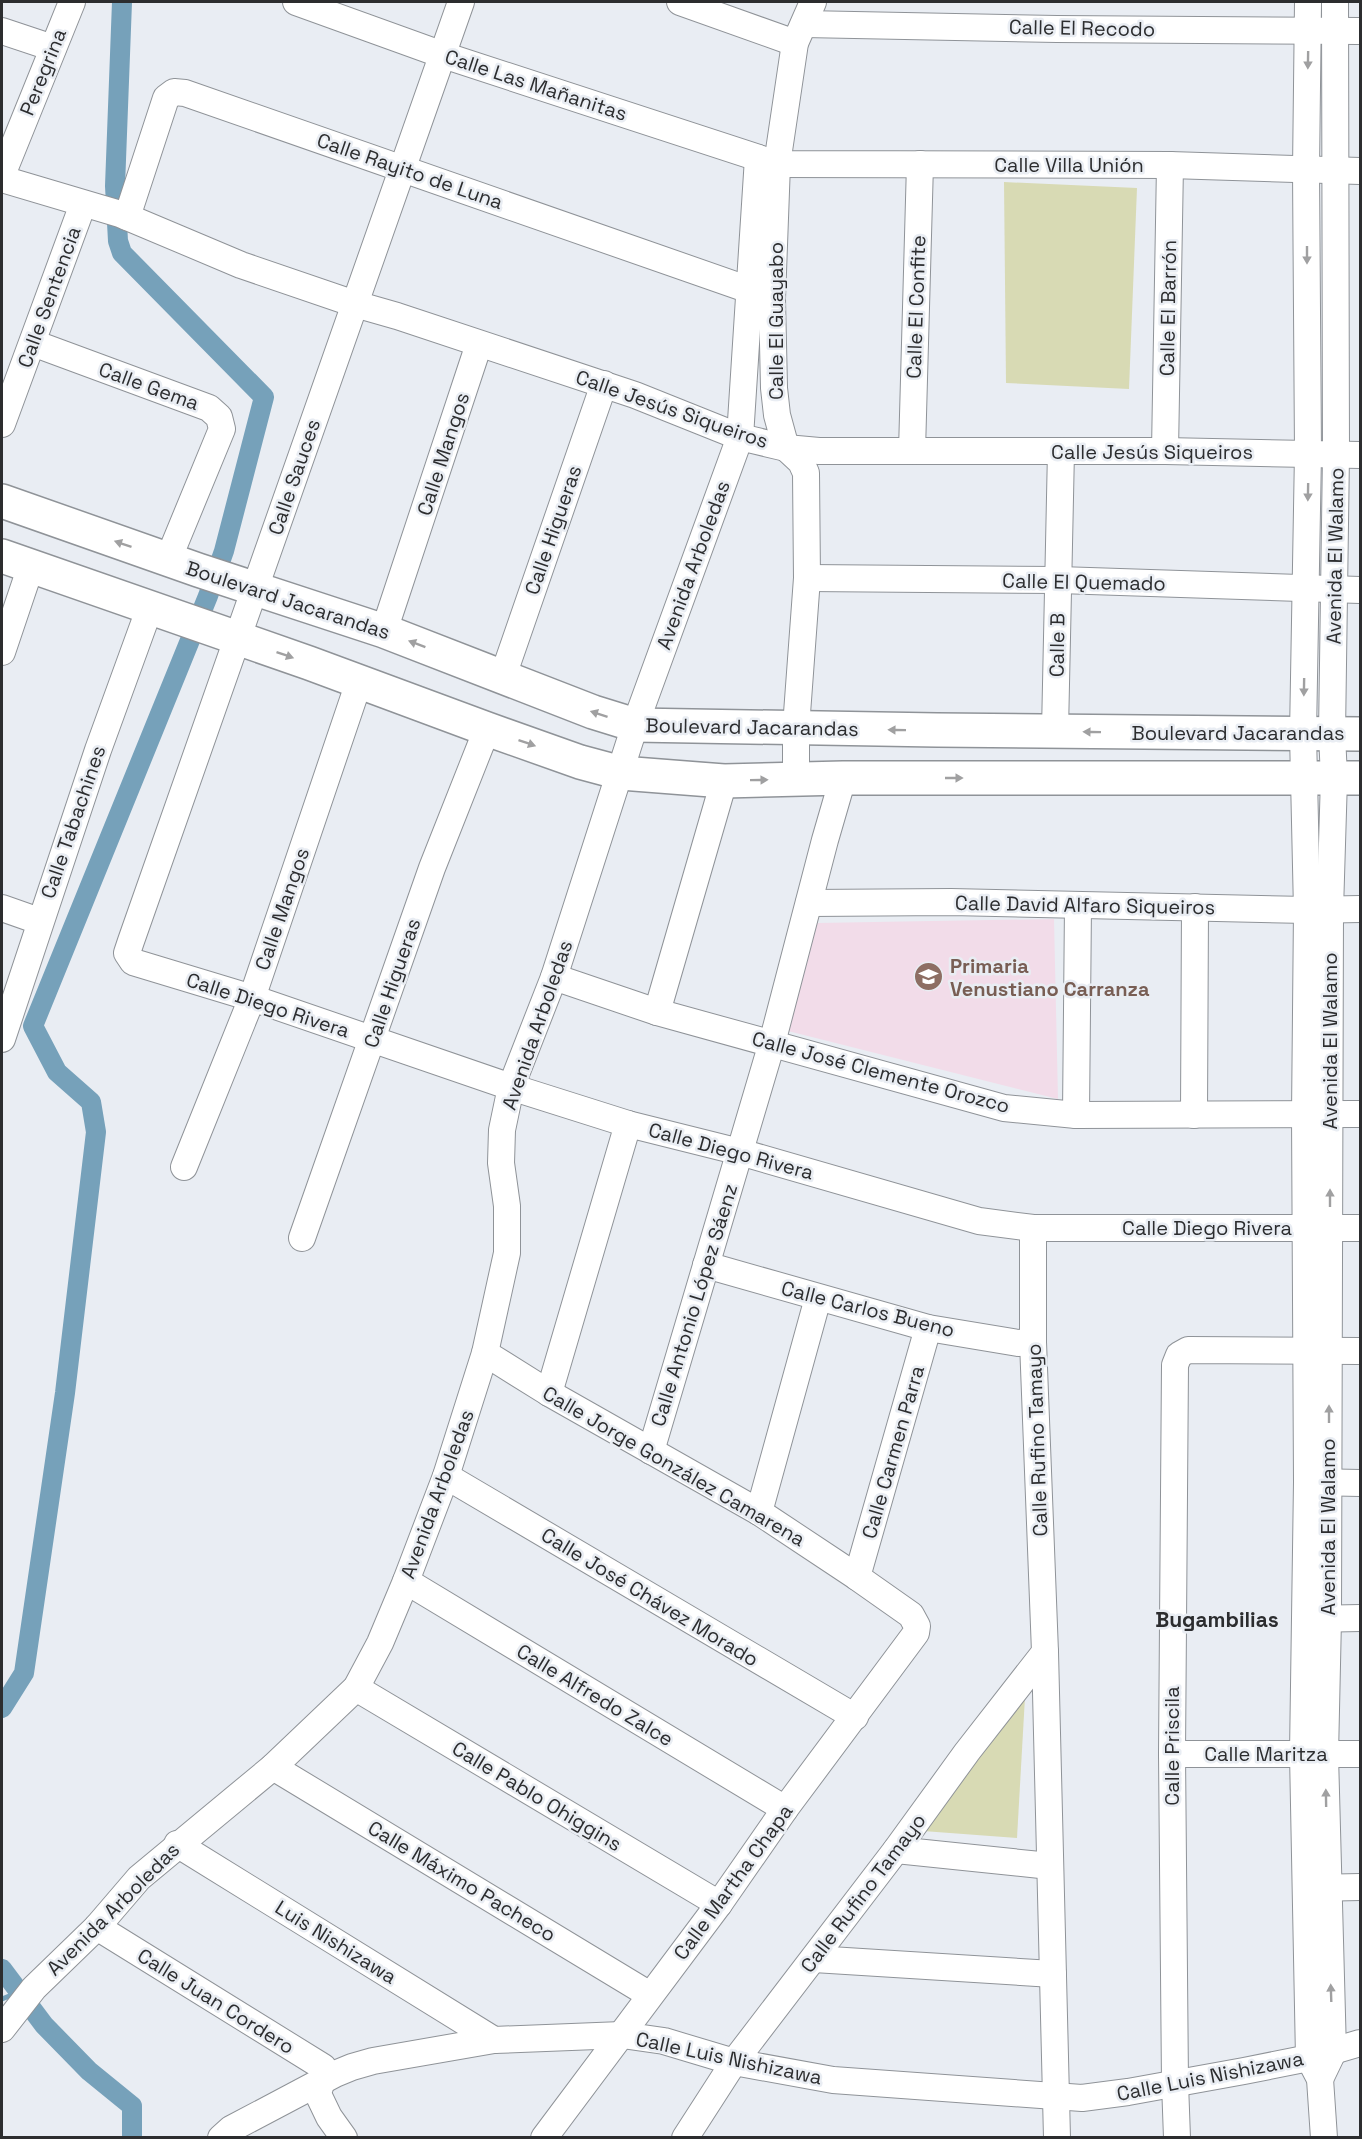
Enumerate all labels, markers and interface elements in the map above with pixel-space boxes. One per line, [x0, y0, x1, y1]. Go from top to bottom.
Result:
street label: Calle El Recodo [1009, 14, 1155, 42]
street label: Peregrina [14, 25, 72, 119]
street label: Calle Las Mañanitas [442, 43, 630, 127]
one-way arrow [1303, 50, 1313, 69]
street label: Calle Rayito de Luna [313, 127, 507, 215]
street label: Calle Villa Unión [994, 152, 1144, 178]
street label: Calle Sentencia [11, 223, 87, 371]
street label: Calle El Confite [901, 235, 931, 379]
street label: Calle El Barrón [1154, 240, 1182, 376]
street label: Calle El Guayabo [763, 242, 789, 400]
one-way arrow [1302, 245, 1312, 264]
street label: Calle Gema [95, 356, 203, 416]
street label: Calle Jesús Siqueiros [572, 364, 772, 454]
street label: Calle Mangos [411, 389, 475, 519]
street label: Calle Sauces [262, 415, 326, 539]
street label: Calle Jesús Siqueiros [1051, 439, 1253, 465]
street label: Calle Higueras [519, 462, 587, 598]
street label: Avenida El Walamo [1320, 467, 1350, 645]
street label: Avenida Arboledas [650, 477, 736, 653]
one-way arrow [1303, 482, 1312, 501]
one-way arrow [114, 538, 132, 548]
street label: Boulevard Jacarandas [183, 555, 393, 645]
street label: Calle El Quemado [1002, 568, 1166, 596]
street label: Calle B [1043, 613, 1071, 677]
one-way arrow [408, 638, 426, 648]
one-way arrow [276, 651, 294, 660]
one-way arrow [1299, 677, 1309, 696]
one-way arrow [590, 708, 608, 718]
street label: Boulevard Jacarandas [645, 712, 859, 742]
street label: Boulevard Jacarandas [1131, 720, 1345, 746]
one-way arrow [888, 725, 907, 734]
one-way arrow [1083, 727, 1102, 737]
one-way arrow [518, 739, 536, 749]
street label: Calle Tabachines [35, 742, 111, 902]
one-way arrow [944, 773, 963, 783]
one-way arrow [749, 776, 768, 785]
street label: Calle Mangos [249, 844, 315, 974]
street label: Calle David Alfaro Siqueiros [955, 890, 1215, 920]
street label: Calle Higueras [358, 915, 426, 1051]
street label: Avenida Arboledas [496, 937, 578, 1113]
street label: Avenida El Walamo [1317, 952, 1343, 1130]
place label: Primaria Venustiano Carranza [950, 953, 1150, 1002]
school or university icon: Primaria Venustiano Carranza [913, 961, 945, 993]
street label: Calle Diego Rivera [183, 966, 353, 1044]
street label: Calle José Clemente Orozco [749, 1025, 1013, 1119]
street label: Calle Diego Rivera [646, 1116, 816, 1186]
street label: Calle Antonio López Sáenz [645, 1181, 743, 1429]
one-way arrow [1325, 1189, 1335, 1208]
street label: Calle Diego Rivera [1122, 1215, 1292, 1241]
street label: Calle Carlos Bueno [779, 1275, 957, 1343]
street label: Calle Rufino Tamayo [1021, 1343, 1053, 1537]
street label: Calle Carmen Parra [856, 1362, 930, 1542]
street label: Calle Jorge González Camarena [538, 1380, 810, 1552]
one-way arrow [1324, 1405, 1333, 1424]
street label: Avenida Arboledas [394, 1406, 480, 1582]
street label: Avenida El Walamo [1315, 1438, 1341, 1616]
street label: Calle José Chávez Morado [537, 1522, 763, 1672]
district label: Bugambilias [1155, 1606, 1279, 1633]
street label: Calle Alfredo Zalce [512, 1638, 678, 1752]
street label: Calle Priscila [1159, 1686, 1185, 1806]
street label: Calle Pablo Ohiggins [447, 1735, 627, 1857]
street label: Calle Maritza [1204, 1741, 1328, 1767]
one-way arrow [1321, 1789, 1331, 1808]
street label: Calle Martha Chapa [668, 1799, 798, 1965]
street label: Calle Rufino Tamayo [795, 1808, 931, 1978]
street label: Calle Máximo Pacheco [363, 1815, 561, 1947]
street label: Avenida Arboledas [41, 1837, 185, 1981]
street label: Luis Nishizawa [270, 1894, 402, 1990]
street label: Calle Juan Cordero [133, 1942, 299, 2060]
one-way arrow [1326, 1984, 1336, 2003]
street label: Calle Luis Nishizawa [634, 2026, 824, 2090]
street label: Calle Luis Nishizawa [1114, 2045, 1306, 2107]

